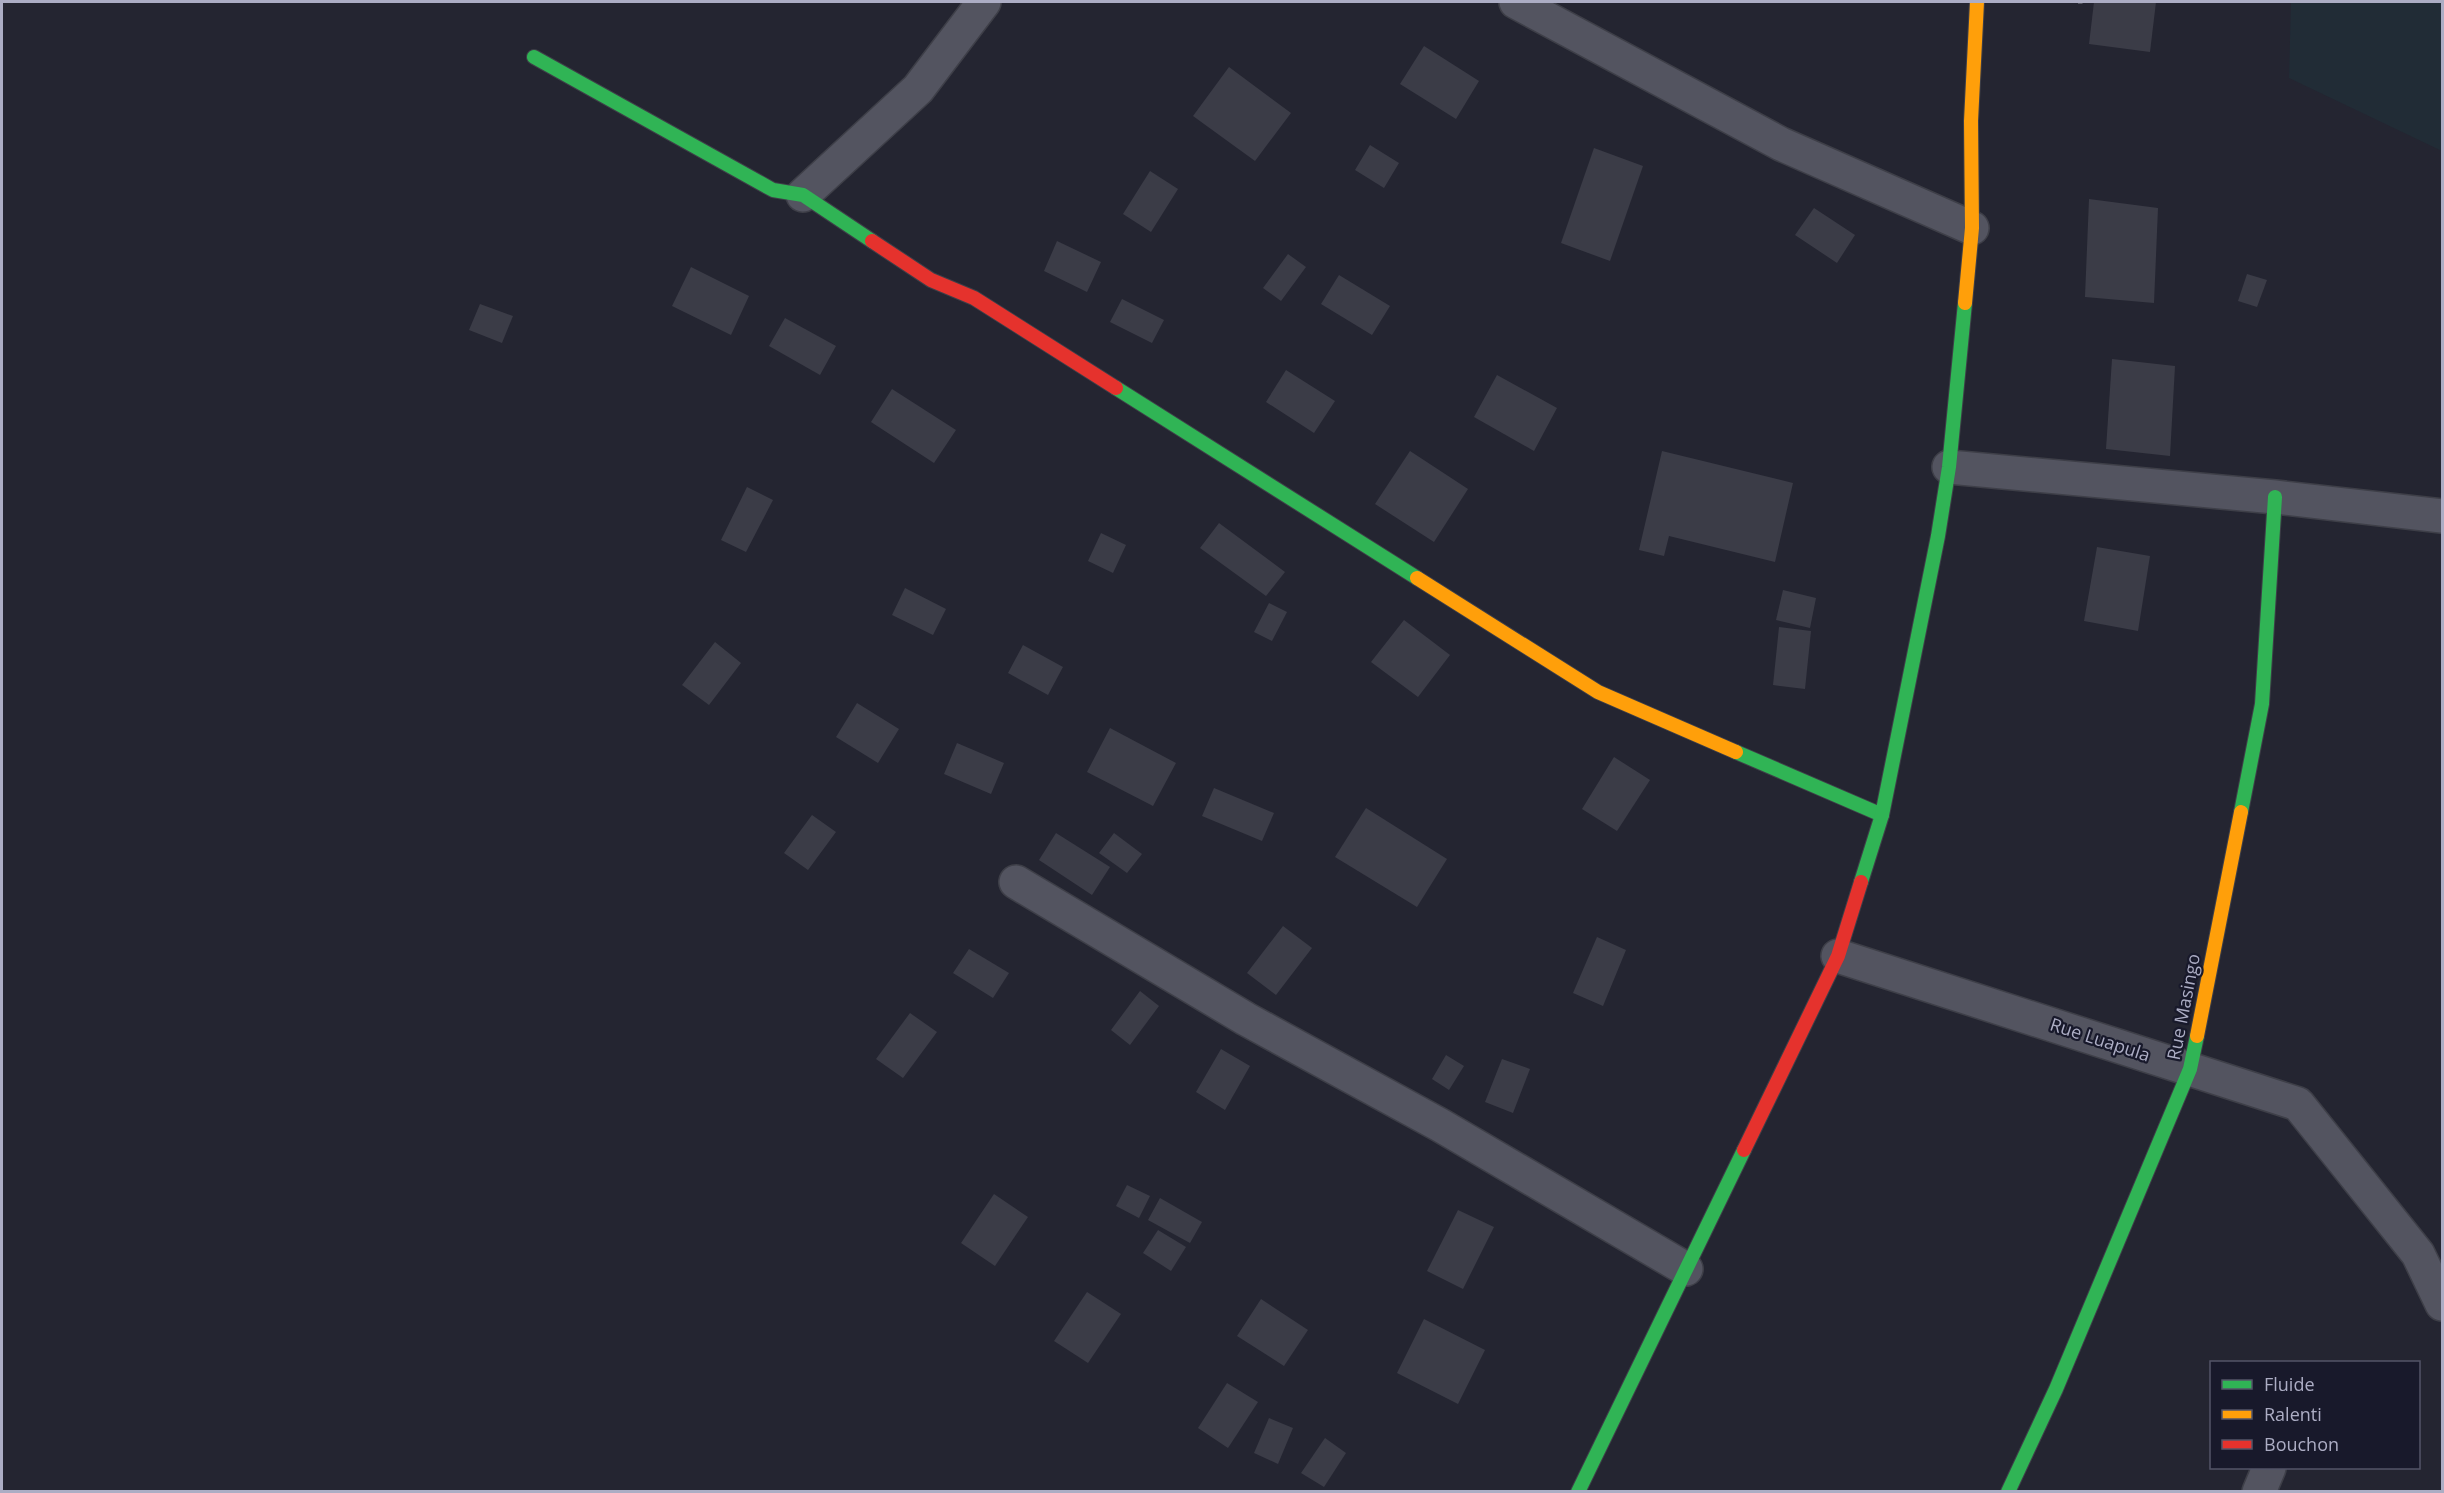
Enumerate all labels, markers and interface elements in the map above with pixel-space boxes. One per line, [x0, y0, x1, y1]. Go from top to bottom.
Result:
street label: Rue Masingo [2161, 952, 2205, 1062]
street label: Rue Luapula [2047, 1012, 2153, 1067]
legend [2210, 1361, 2420, 1469]
text: Fluide [2264, 1372, 2315, 1396]
text: Ralenti [2264, 1402, 2322, 1426]
text: Bouchon [2264, 1432, 2339, 1456]

